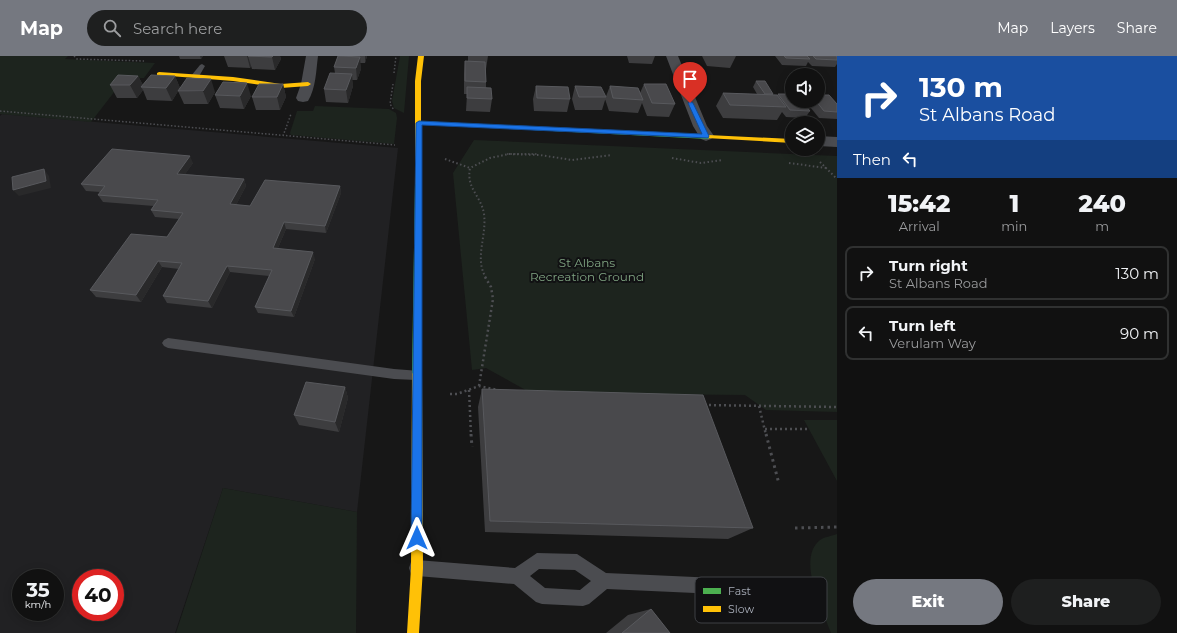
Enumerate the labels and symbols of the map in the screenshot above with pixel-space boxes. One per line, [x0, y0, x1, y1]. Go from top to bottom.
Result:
pin [673, 62, 707, 103]
park label: St Albans Recreation Ground [530, 255, 644, 284]
position arrow [396, 517, 438, 559]
speed limit sign: 40 [72, 569, 124, 621]
legend [695, 577, 827, 623]
text: Fast [728, 584, 752, 598]
text: Slow [728, 602, 754, 616]

